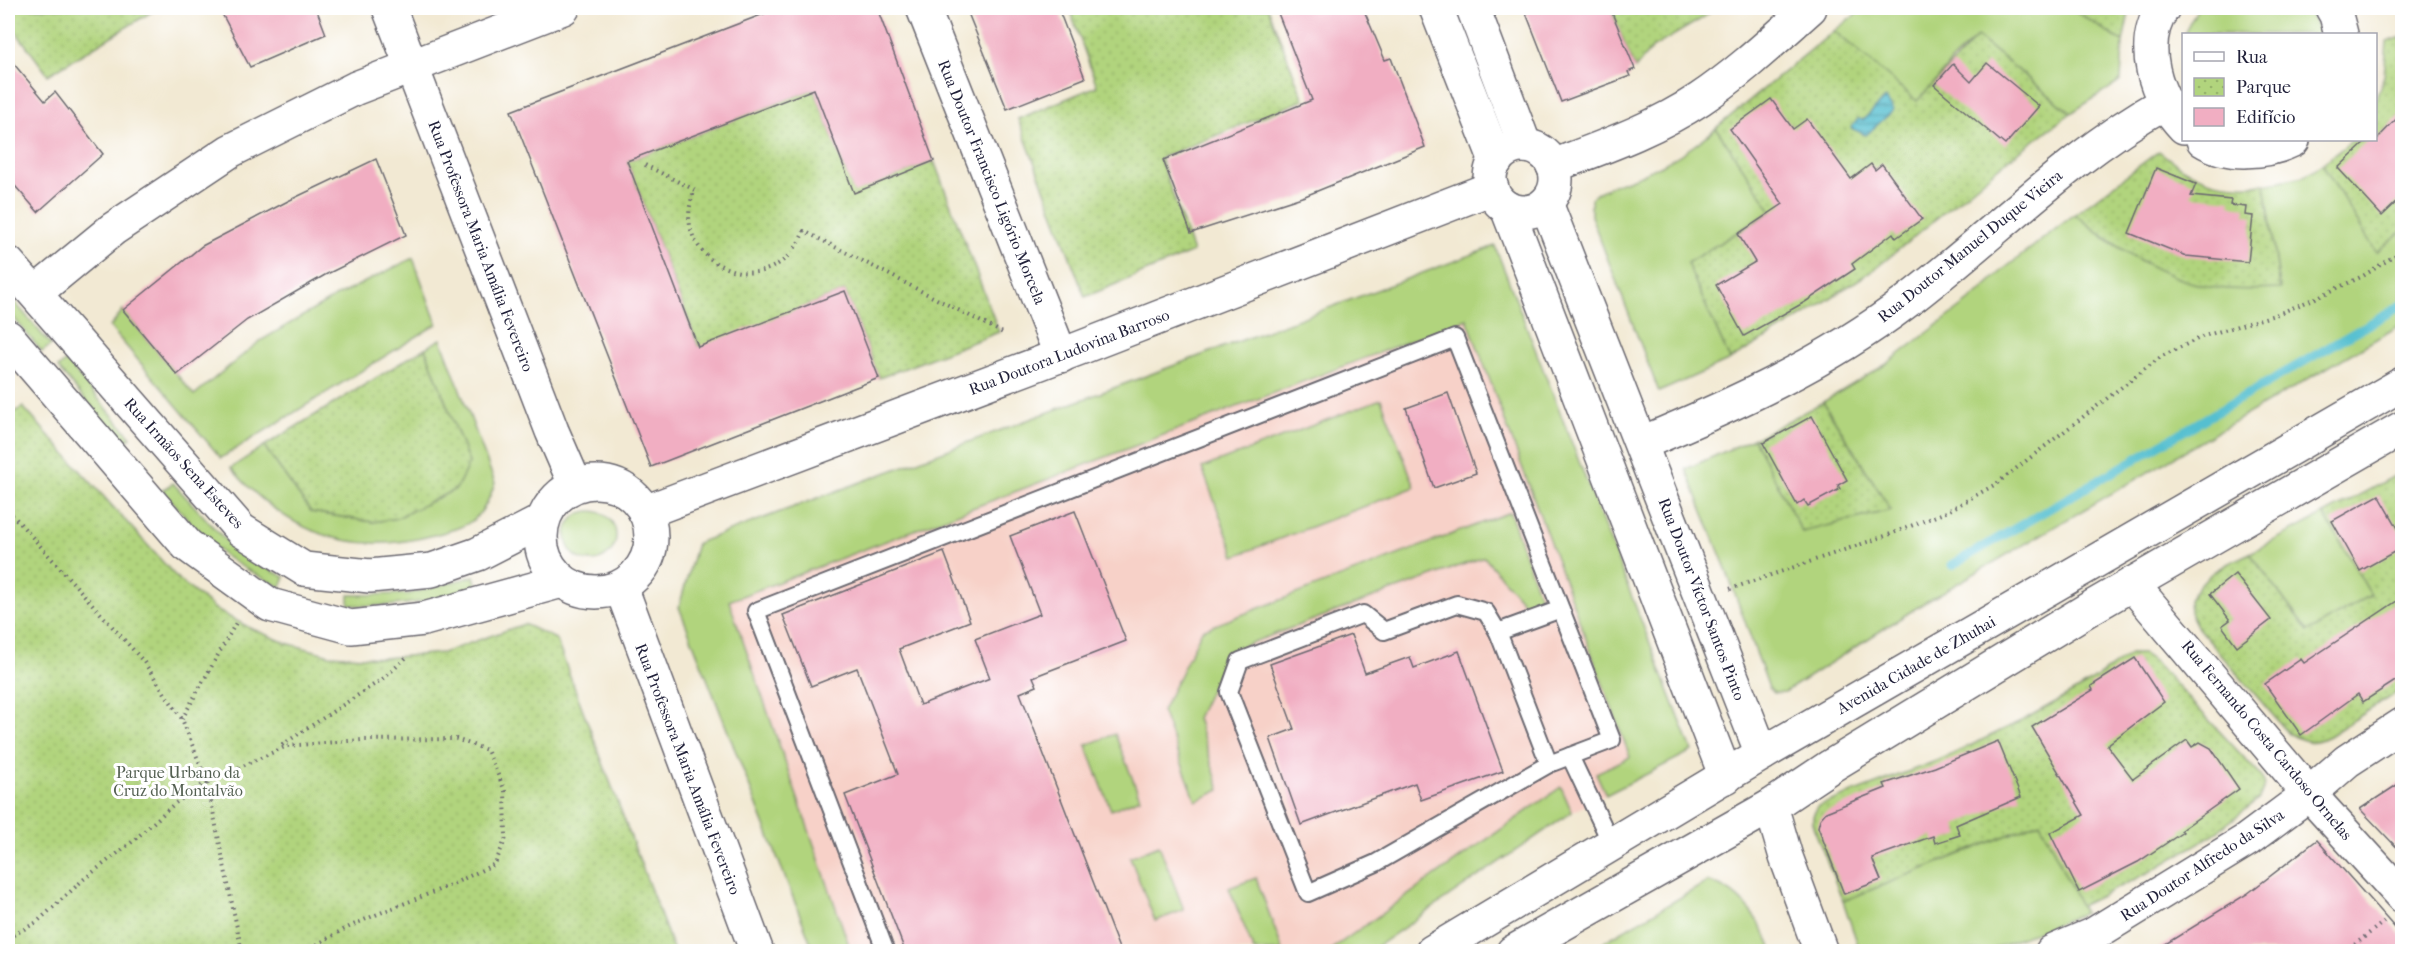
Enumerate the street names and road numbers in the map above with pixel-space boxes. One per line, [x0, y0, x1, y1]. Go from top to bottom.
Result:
street label: Rua Doutor Francisco Ligório Morcela [934, 57, 1050, 308]
street label: Rua Professora Maria Amália Fevereiro [424, 118, 538, 374]
street label: Rua Doutor Manuel Duque Vieira [1874, 165, 2067, 326]
street label: Rua Doutora Ludovina Barroso [966, 305, 1172, 399]
street label: Rua Irmãos Sena Esteves [120, 394, 248, 532]
street label: Rua Doutor Víctor Santos Pinto [1655, 495, 1749, 703]
street label: Avenida Cidade de Zhuhai [1832, 612, 1999, 719]
street label: Rua Fernando Costa Cardoso Ornelas [2178, 636, 2356, 844]
street label: Rua Professora Maria Amália Fevereiro [631, 641, 745, 897]
street label: Rua Doutor Alfredo da Silva [2117, 805, 2288, 925]

